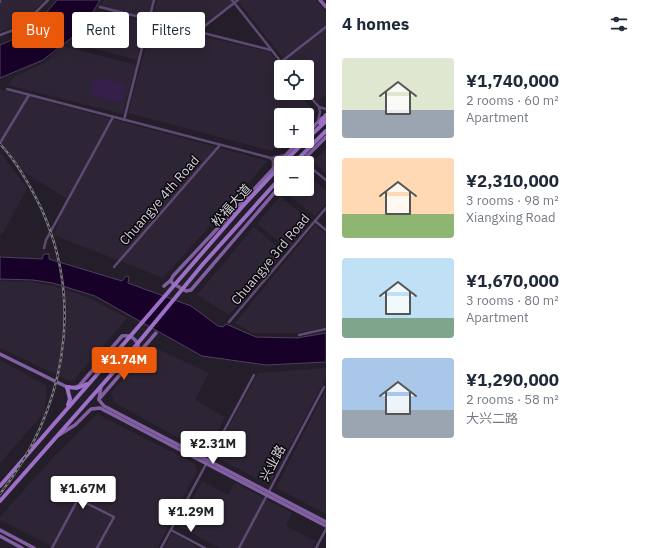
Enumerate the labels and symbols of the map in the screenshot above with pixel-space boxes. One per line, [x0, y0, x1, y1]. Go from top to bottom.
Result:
street label: Chuangye 4th Road [116, 152, 203, 249]
street label: 松福大道 [208, 180, 255, 230]
street label: Chuangye 3rd Road [227, 210, 313, 308]
pin: ¥1.74M [91, 347, 157, 381]
pin: ¥2.31M [180, 431, 246, 465]
street label: 兴业路 [256, 442, 289, 484]
pin: ¥1.67M [50, 476, 116, 510]
pin: ¥1.29M [158, 499, 224, 533]

